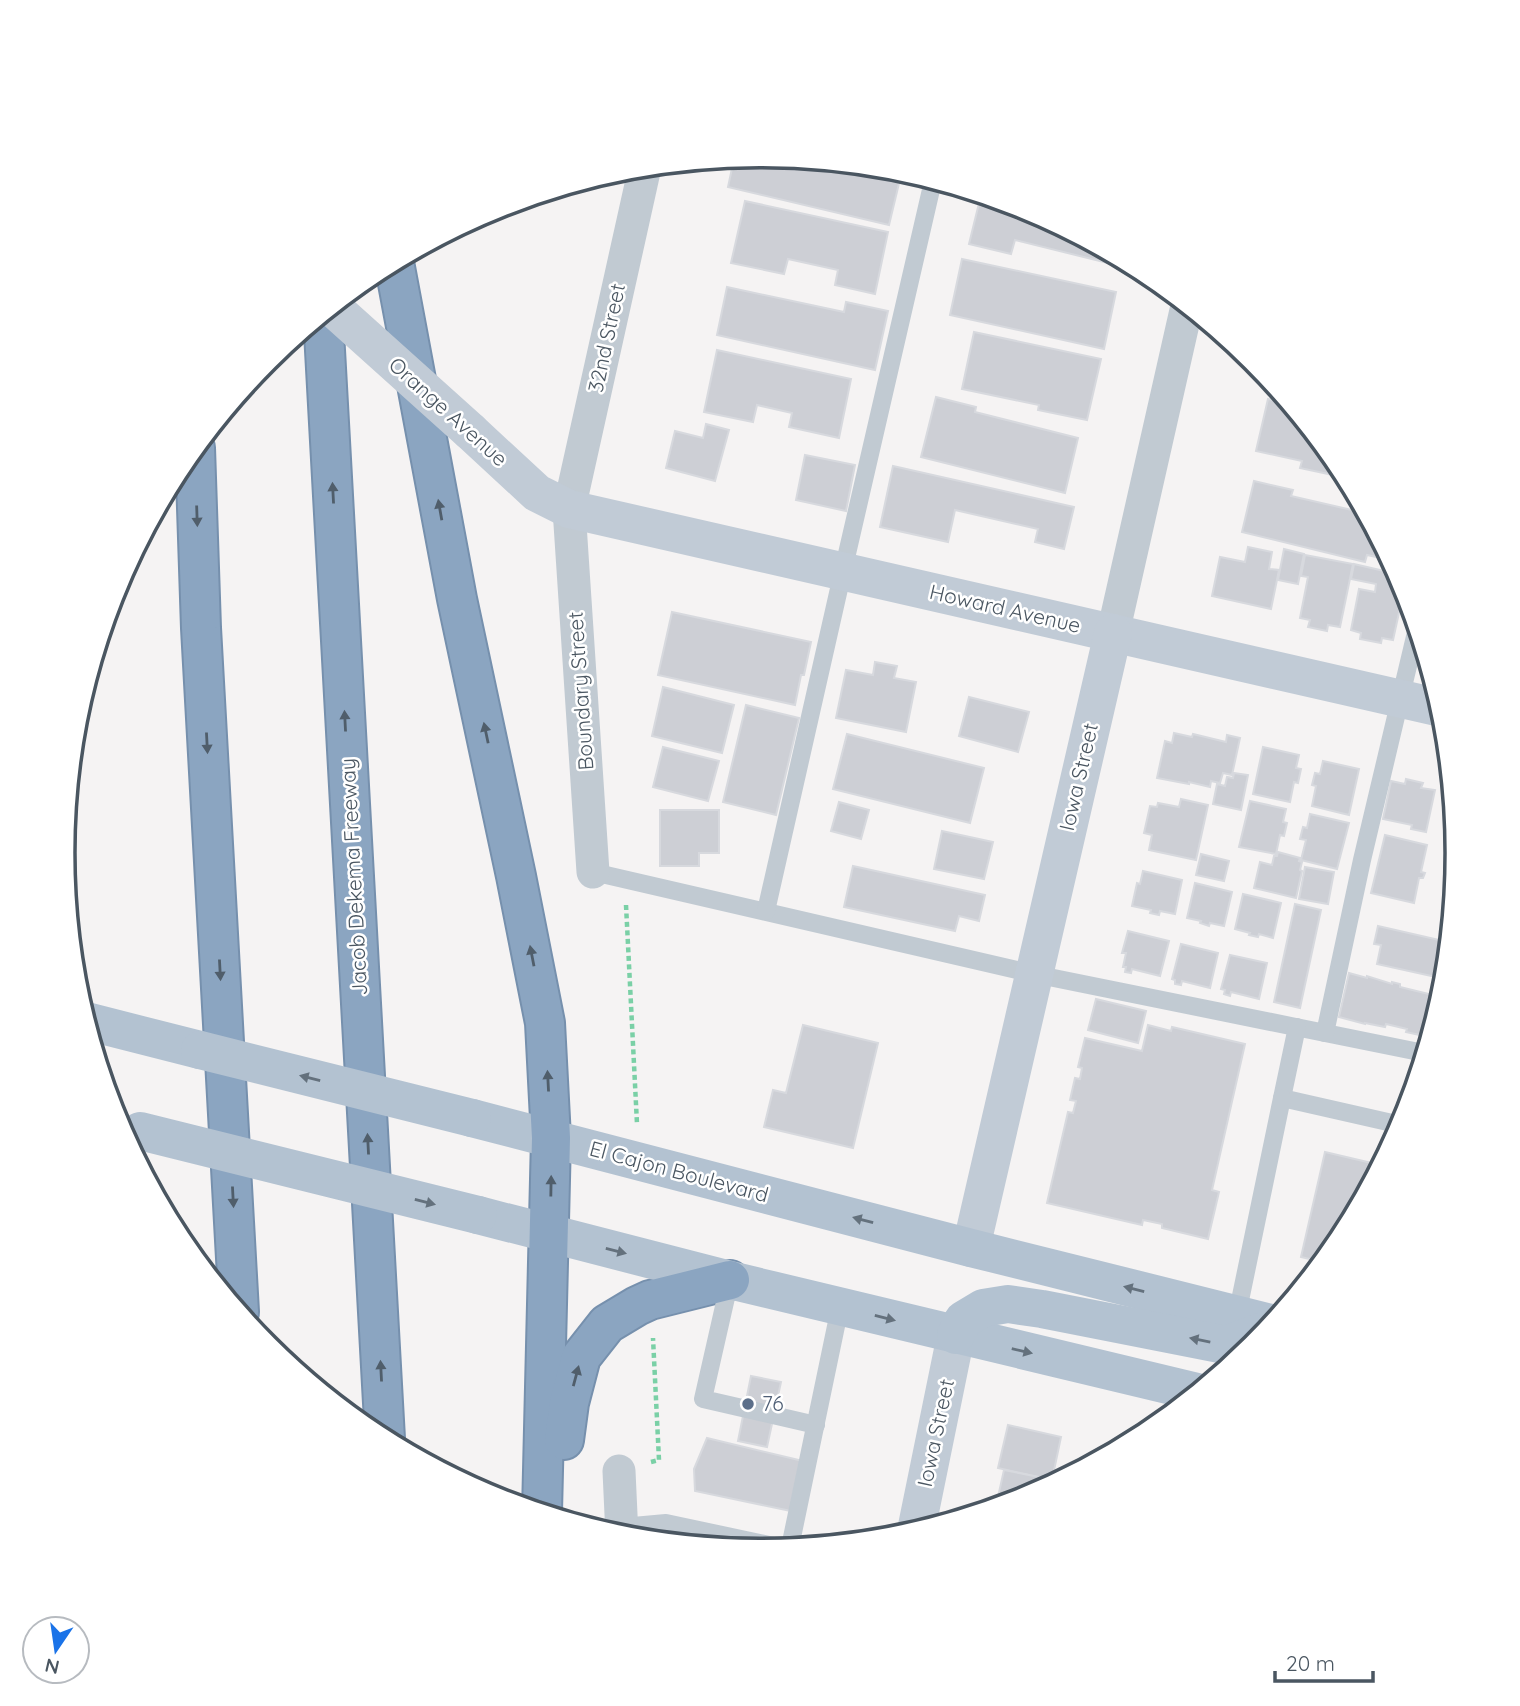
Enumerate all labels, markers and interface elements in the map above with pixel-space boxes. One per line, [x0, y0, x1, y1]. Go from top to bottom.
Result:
street label: 32nd Street [582, 281, 630, 395]
street label: Orange Avenue [384, 351, 513, 471]
one-way arrow [327, 482, 338, 504]
one-way arrow [435, 499, 446, 521]
one-way arrow [192, 505, 203, 527]
street label: Howard Avenue [927, 578, 1083, 638]
street label: Boundary Street [561, 611, 599, 771]
one-way arrow [340, 709, 351, 731]
street label: Iowa Street [1053, 720, 1103, 833]
one-way arrow [480, 722, 491, 744]
one-way arrow [202, 732, 213, 754]
street label: Jacob Dekema Freeway [334, 758, 372, 996]
one-way arrow [526, 945, 537, 967]
one-way arrow [215, 960, 226, 982]
one-way arrow [542, 1069, 553, 1091]
one-way arrow [299, 1072, 321, 1083]
one-way arrow [363, 1132, 374, 1154]
street label: El Cajon Boulevard [587, 1135, 771, 1207]
one-way arrow [545, 1175, 557, 1197]
one-way arrow [228, 1187, 239, 1209]
one-way arrow [414, 1197, 436, 1208]
one-way arrow [853, 1214, 874, 1224]
one-way arrow [605, 1246, 627, 1257]
one-way arrow [1123, 1283, 1145, 1294]
one-way arrow [874, 1313, 896, 1324]
one-way arrow [1189, 1334, 1211, 1345]
one-way arrow [1011, 1346, 1033, 1357]
one-way arrow [375, 1359, 386, 1381]
one-way arrow [571, 1364, 582, 1386]
street label: Iowa Street [911, 1376, 959, 1489]
place label: 76 [762, 1390, 783, 1416]
marker: 76 [740, 1396, 756, 1412]
north arrow [21, 1615, 91, 1685]
scale bar [1275, 1640, 1373, 1684]
text: 20 m [1286, 1650, 1335, 1676]
text: N [43, 1653, 62, 1680]

